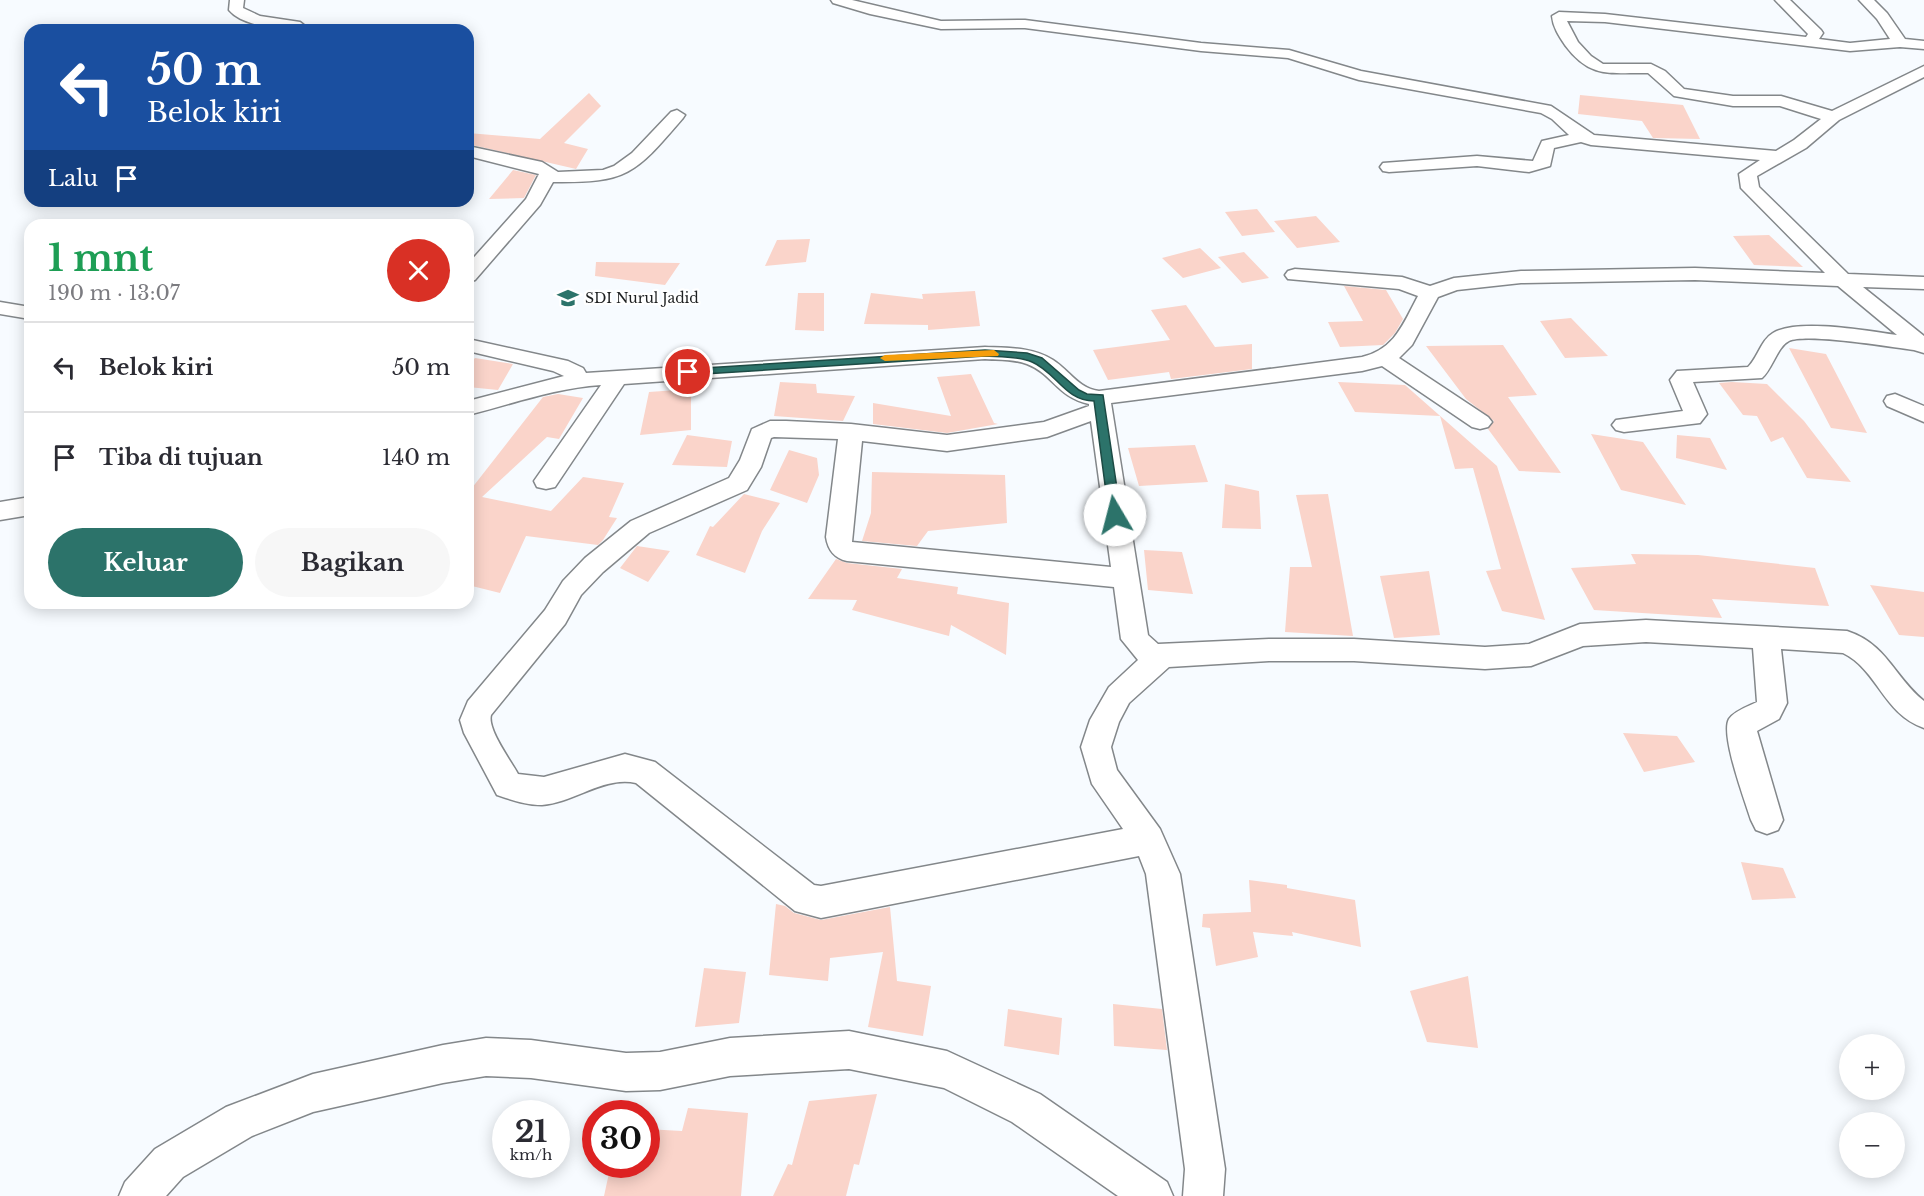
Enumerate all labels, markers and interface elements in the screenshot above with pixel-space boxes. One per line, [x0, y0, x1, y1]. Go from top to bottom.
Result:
text: 50 m [147, 44, 261, 96]
icon: left [48, 48, 126, 126]
text: Belok kiri [147, 96, 282, 129]
icon: arrive [110, 162, 143, 195]
text: Lalu [48, 165, 98, 192]
text: 1 mnt [48, 236, 153, 281]
button: close [387, 239, 450, 302]
text: 190 m · 13:07 [48, 281, 180, 305]
school or university icon: SDI Nurul Jadid [556, 286, 580, 310]
place label: SDI Nurul Jadid [585, 289, 699, 307]
pin [662, 346, 713, 397]
icon: left [48, 351, 81, 384]
text: Belok kiri [99, 354, 213, 381]
text: 50 m [392, 354, 450, 381]
icon: arrive [671, 355, 704, 388]
icon: arrive [48, 441, 81, 474]
text: Tiba di tujuan [99, 444, 263, 471]
text: 140 m [382, 444, 450, 471]
position arrow [1083, 483, 1147, 547]
button: Keluar [48, 528, 243, 597]
button: Bagikan [255, 528, 450, 597]
map controls [1839, 1034, 1905, 1178]
button: + [1839, 1034, 1905, 1100]
speed limit sign: 30 [582, 1100, 660, 1178]
button: − [1839, 1112, 1905, 1178]
text: 21 [515, 1113, 547, 1150]
text: km/h [510, 1145, 552, 1164]

